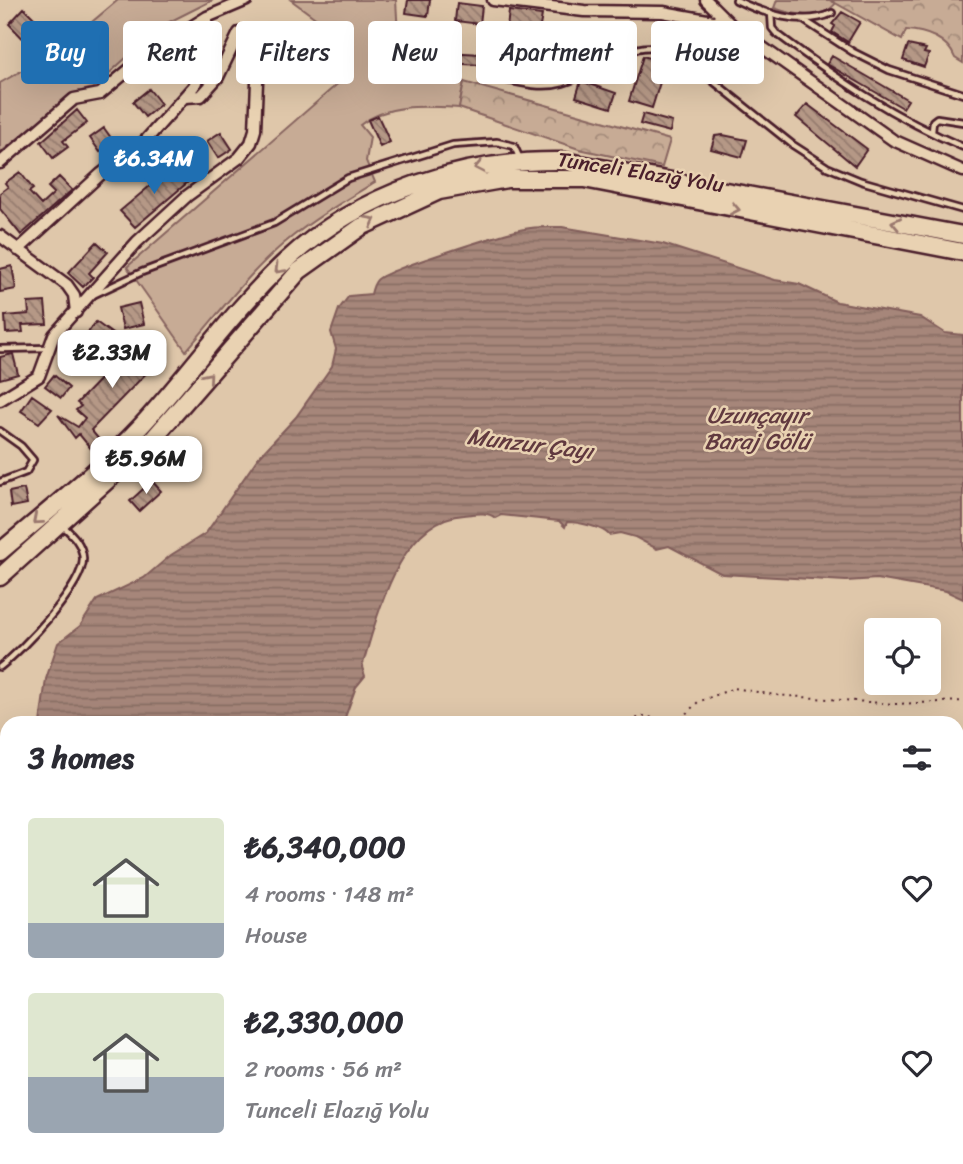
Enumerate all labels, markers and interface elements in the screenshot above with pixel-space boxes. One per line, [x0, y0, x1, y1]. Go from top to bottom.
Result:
chip: Buy [21, 21, 109, 84]
chip: Rent [123, 21, 222, 84]
chip: Filters [236, 21, 354, 84]
chip: New [368, 21, 462, 84]
chip: Apartment [476, 21, 637, 84]
chip: House [651, 21, 764, 84]
pin: ₺6.34M [97, 136, 211, 196]
text: ₺6.34M [115, 138, 193, 179]
street label: Tunceli Elazığ Yolu [555, 140, 728, 204]
one-way arrow [473, 159, 485, 174]
one-way arrow [729, 201, 741, 216]
one-way arrow [364, 216, 376, 230]
one-way arrow [890, 216, 902, 231]
one-way arrow [274, 261, 287, 274]
pin: ₺2.33M [55, 330, 169, 390]
text: ₺2.33M [74, 332, 150, 373]
one-way arrow [200, 373, 212, 386]
water label: Uzunçayır Baraj Gölü [704, 395, 814, 462]
water label: Munzur Çayı [465, 416, 598, 472]
pin: ₺5.96M [89, 436, 203, 496]
text: ₺5.96M [106, 438, 186, 479]
one-way arrow [32, 512, 45, 524]
map controls [864, 618, 941, 695]
button: locate [864, 618, 941, 695]
text: 3 homes [28, 731, 134, 785]
icon: filters [898, 739, 936, 777]
text: ₺6,340,000 [245, 820, 406, 874]
icon: home [84, 846, 168, 930]
icon: heart [898, 869, 936, 907]
text: 4 rooms · 148 m² [245, 874, 414, 915]
text: House [245, 915, 307, 956]
text: ₺2,330,000 [245, 995, 404, 1049]
icon: home [84, 1021, 168, 1105]
icon: heart [898, 1044, 936, 1082]
text: 2 rooms · 56 m² [245, 1049, 402, 1090]
text: Tunceli Elazığ Yolu [245, 1090, 429, 1131]

